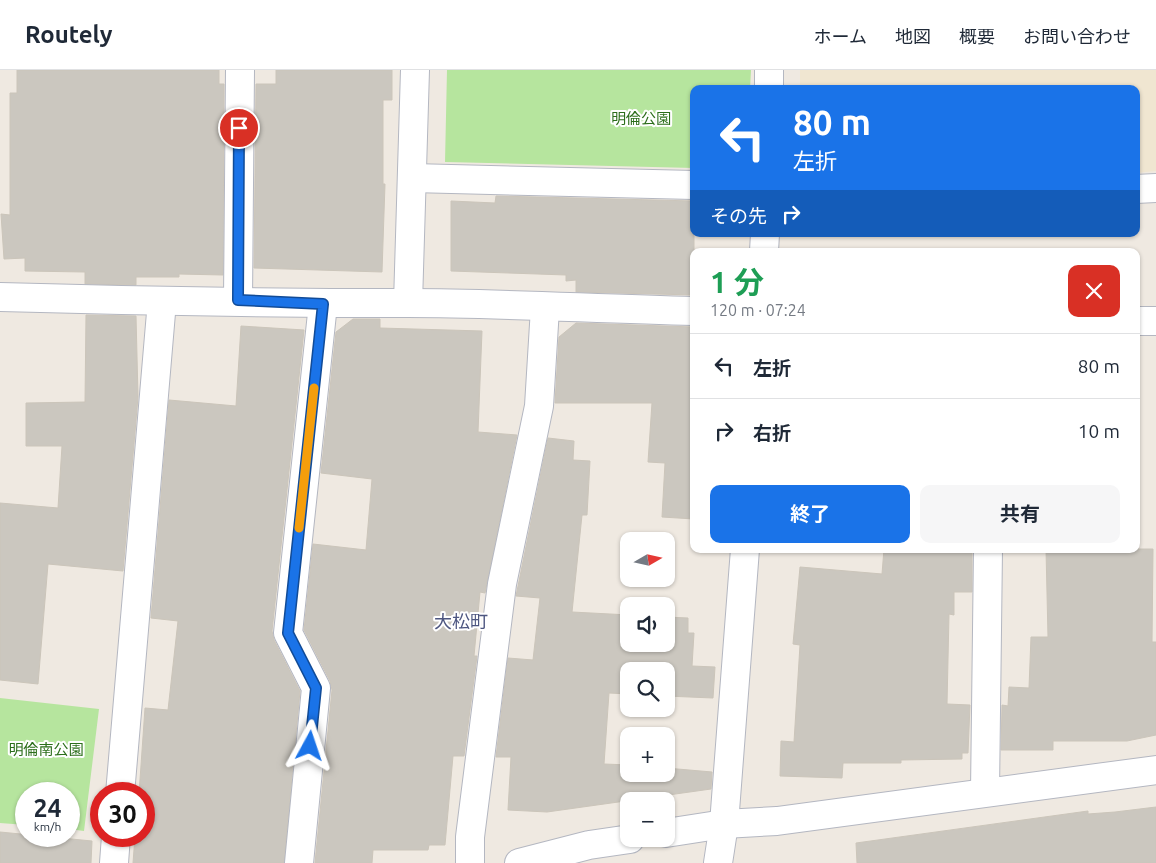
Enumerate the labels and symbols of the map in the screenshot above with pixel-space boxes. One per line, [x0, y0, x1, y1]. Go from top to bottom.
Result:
pin [218, 107, 260, 149]
park label: 明倫公園 [611, 110, 671, 127]
north arrow [620, 532, 675, 588]
district label: 大松町 [434, 611, 488, 631]
position arrow [283, 719, 335, 771]
park label: 明倫南公園 [8, 741, 84, 758]
speed limit sign: 30 [90, 782, 155, 847]

